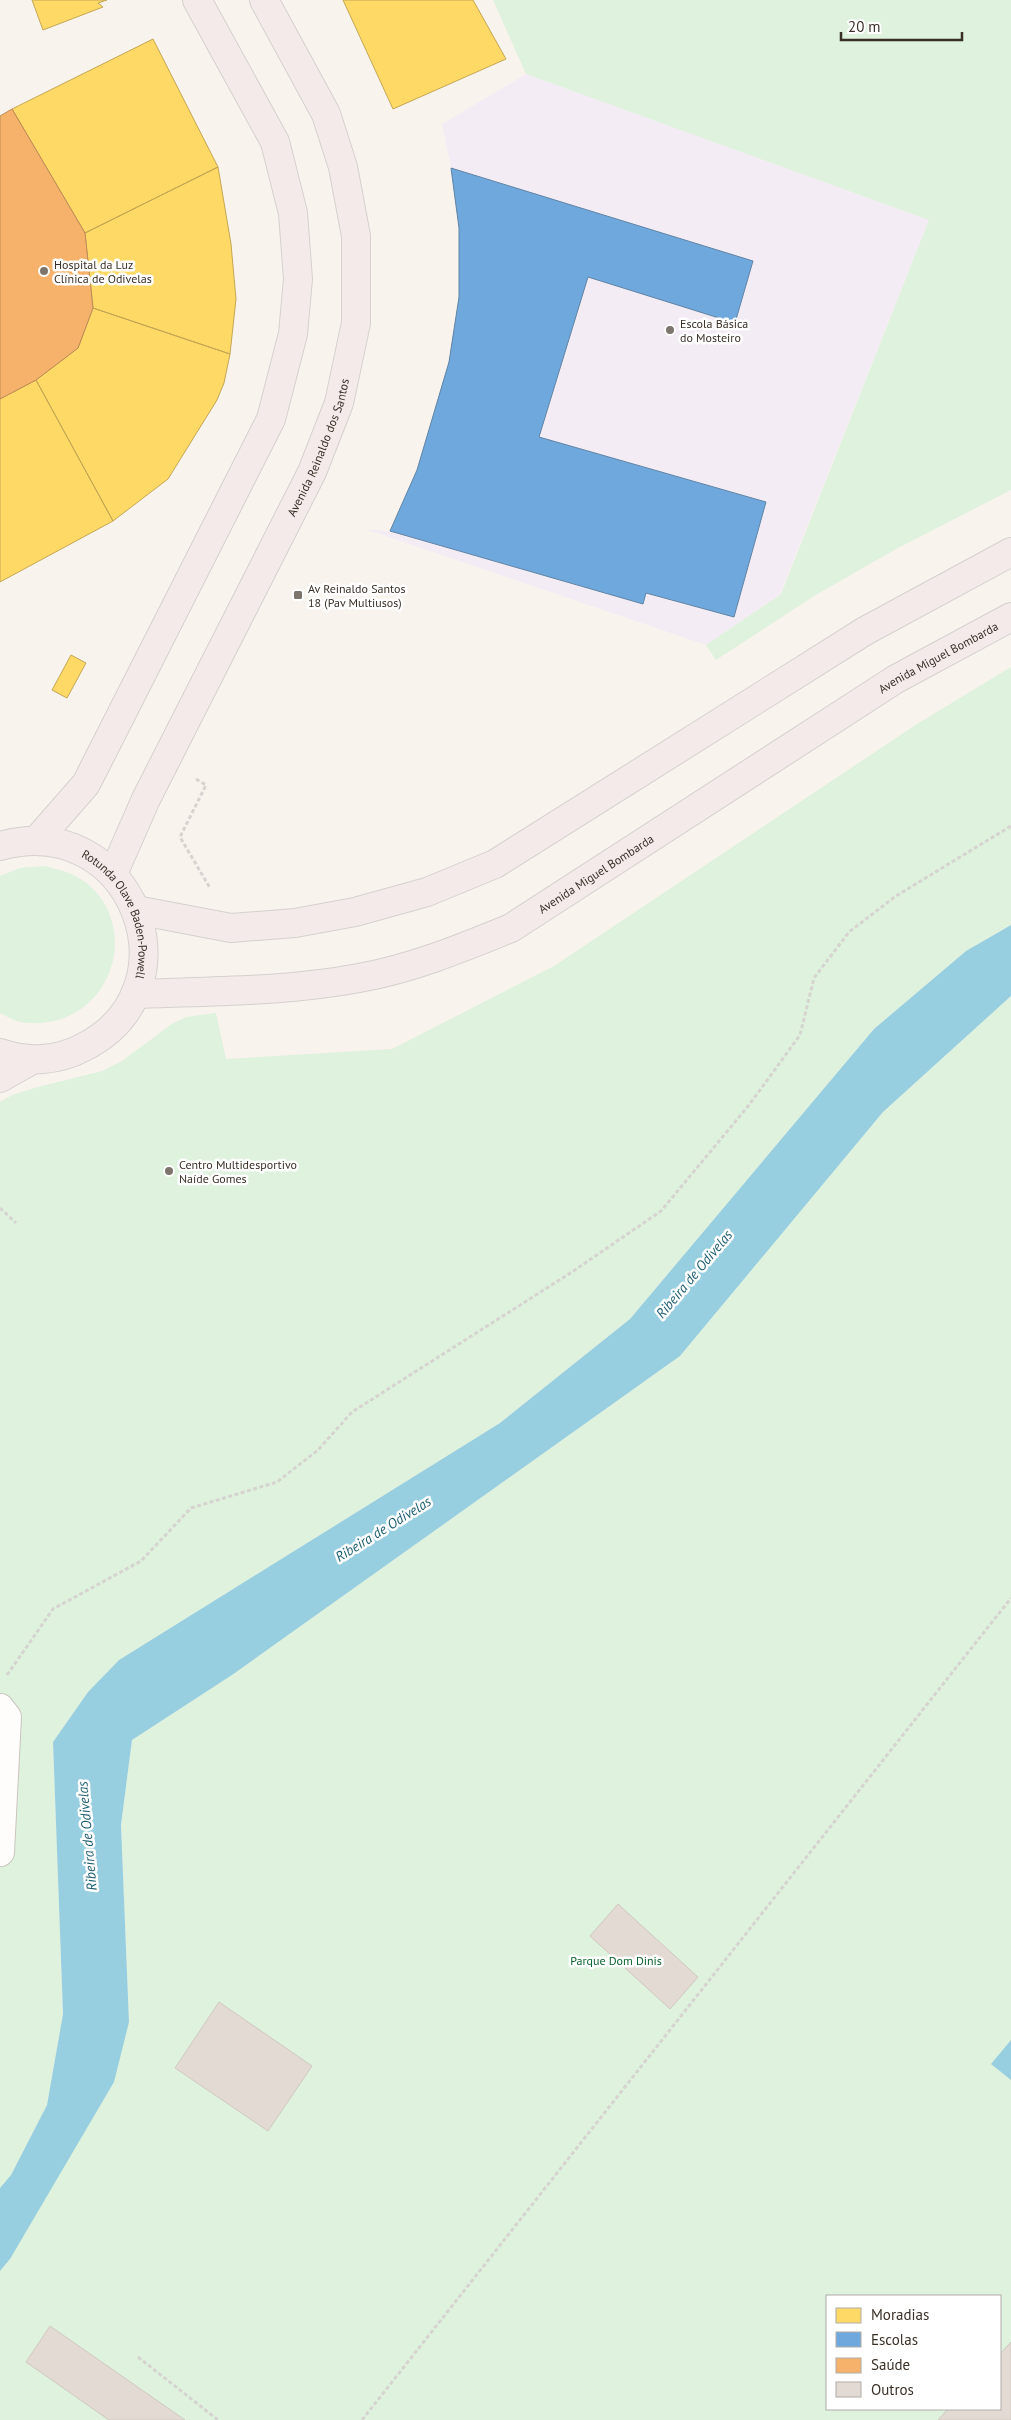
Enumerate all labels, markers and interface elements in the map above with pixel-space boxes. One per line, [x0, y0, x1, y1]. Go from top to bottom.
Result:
scale bar [841, 10, 962, 42]
text: 20 m [848, 17, 881, 36]
place label: Hospital da Luz Clínica de Odivelas [54, 257, 152, 286]
marker: Hospital da Luz Clínica de Odivelas [38, 265, 50, 277]
place label: Escola Básica do Mosteiro [680, 316, 748, 345]
marker: Escola Básica do Mosteiro [664, 324, 676, 336]
street label: Avenida Reinaldo dos Santos [283, 377, 352, 519]
place label: Av Reinaldo Santos 18 (Pav Multiusos) [308, 581, 405, 610]
marker: Av Reinaldo Santos 18 (Pav Multiusos) [292, 589, 304, 601]
street label: Avenida Miguel Bombarda [875, 618, 1000, 696]
street label: Avenida Miguel Bombarda [535, 830, 656, 916]
street label: Rotunda Olave Baden-Powell [79, 846, 151, 981]
place label: Centro Multidesportivo Naíde Gomes [179, 1157, 297, 1186]
marker: Centro Multidesportivo Naíde Gomes [163, 1165, 175, 1177]
water label: Ribeira de Odivelas [652, 1226, 736, 1322]
water label: Ribeira de Odivelas [332, 1492, 435, 1566]
water label: Ribeira de Odivelas [73, 1780, 101, 1891]
park label: Parque Dom Dinis [570, 1953, 662, 1968]
legend [826, 2295, 1001, 2410]
text: Moradias [871, 2305, 929, 2324]
text: Escolas [871, 2330, 918, 2349]
text: Saúde [871, 2355, 910, 2374]
text: Outros [871, 2380, 914, 2399]

